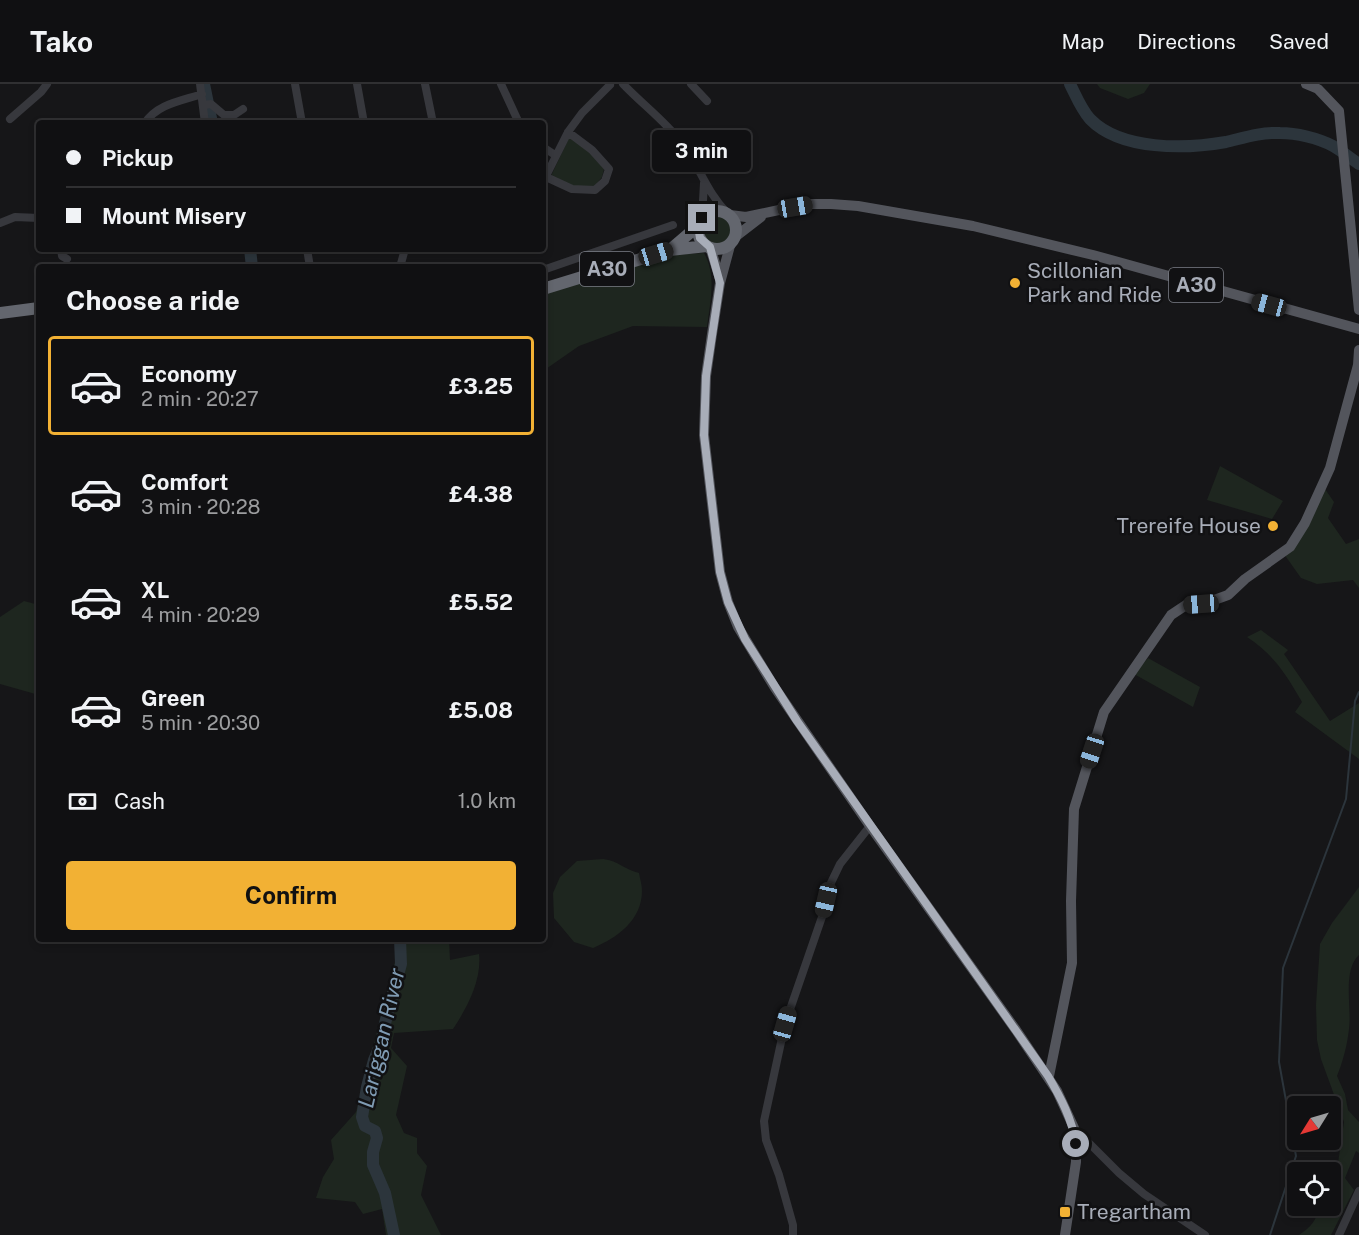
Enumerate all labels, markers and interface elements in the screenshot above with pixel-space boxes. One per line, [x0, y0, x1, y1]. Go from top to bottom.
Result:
text: Tako [30, 25, 93, 58]
text: Map [1062, 29, 1104, 54]
text: Directions [1137, 29, 1236, 54]
text: Saved [1269, 29, 1329, 54]
callout: 3 min [652, 131, 752, 173]
text: 3 min [675, 139, 728, 163]
text: Pickup [102, 145, 173, 171]
car [776, 195, 814, 219]
text: Mount Misery [102, 203, 246, 229]
route end [688, 204, 715, 231]
car [636, 240, 676, 268]
road number: A30 [580, 252, 634, 286]
place label: Scillonian Park and Ride [1027, 258, 1162, 307]
road number: A30 [1169, 268, 1223, 302]
marker: Scillonian Park and Ride [1008, 276, 1022, 290]
text: Choose a ride [66, 284, 240, 316]
car [1249, 292, 1289, 318]
icon: car [69, 359, 123, 413]
text: Economy [141, 361, 237, 387]
text: £3.25 [449, 373, 513, 399]
text: 2 min · 20:27 [141, 387, 259, 411]
icon: car [69, 467, 123, 521]
text: Comfort [141, 469, 228, 495]
text: £4.38 [449, 481, 513, 507]
text: 3 min · 20:28 [141, 495, 261, 519]
place label: Trereife House [1117, 513, 1261, 538]
marker: Trereife House [1266, 519, 1280, 533]
icon: car [69, 575, 123, 629]
text: XL [141, 577, 169, 603]
text: £5.52 [449, 589, 513, 615]
car [1182, 594, 1220, 614]
text: 4 min · 20:29 [141, 603, 260, 627]
icon: car [69, 683, 123, 737]
text: Green [141, 685, 205, 711]
text: £5.08 [449, 697, 513, 723]
text: 5 min · 20:30 [141, 711, 260, 735]
car [1078, 731, 1106, 771]
icon: cash [66, 785, 99, 818]
text: Cash [114, 788, 165, 814]
text: 1.0 km [458, 789, 516, 813]
button: Confirm [66, 861, 516, 930]
car [813, 880, 839, 920]
water label: Lariggan River [352, 965, 410, 1110]
car [771, 1004, 799, 1044]
north arrow [1287, 1096, 1341, 1150]
map controls [1287, 1096, 1341, 1216]
route start [1062, 1130, 1089, 1157]
button: locate [1287, 1162, 1341, 1216]
place label: Tregartham [1077, 1199, 1191, 1224]
marker: Tregartham [1058, 1205, 1072, 1219]

